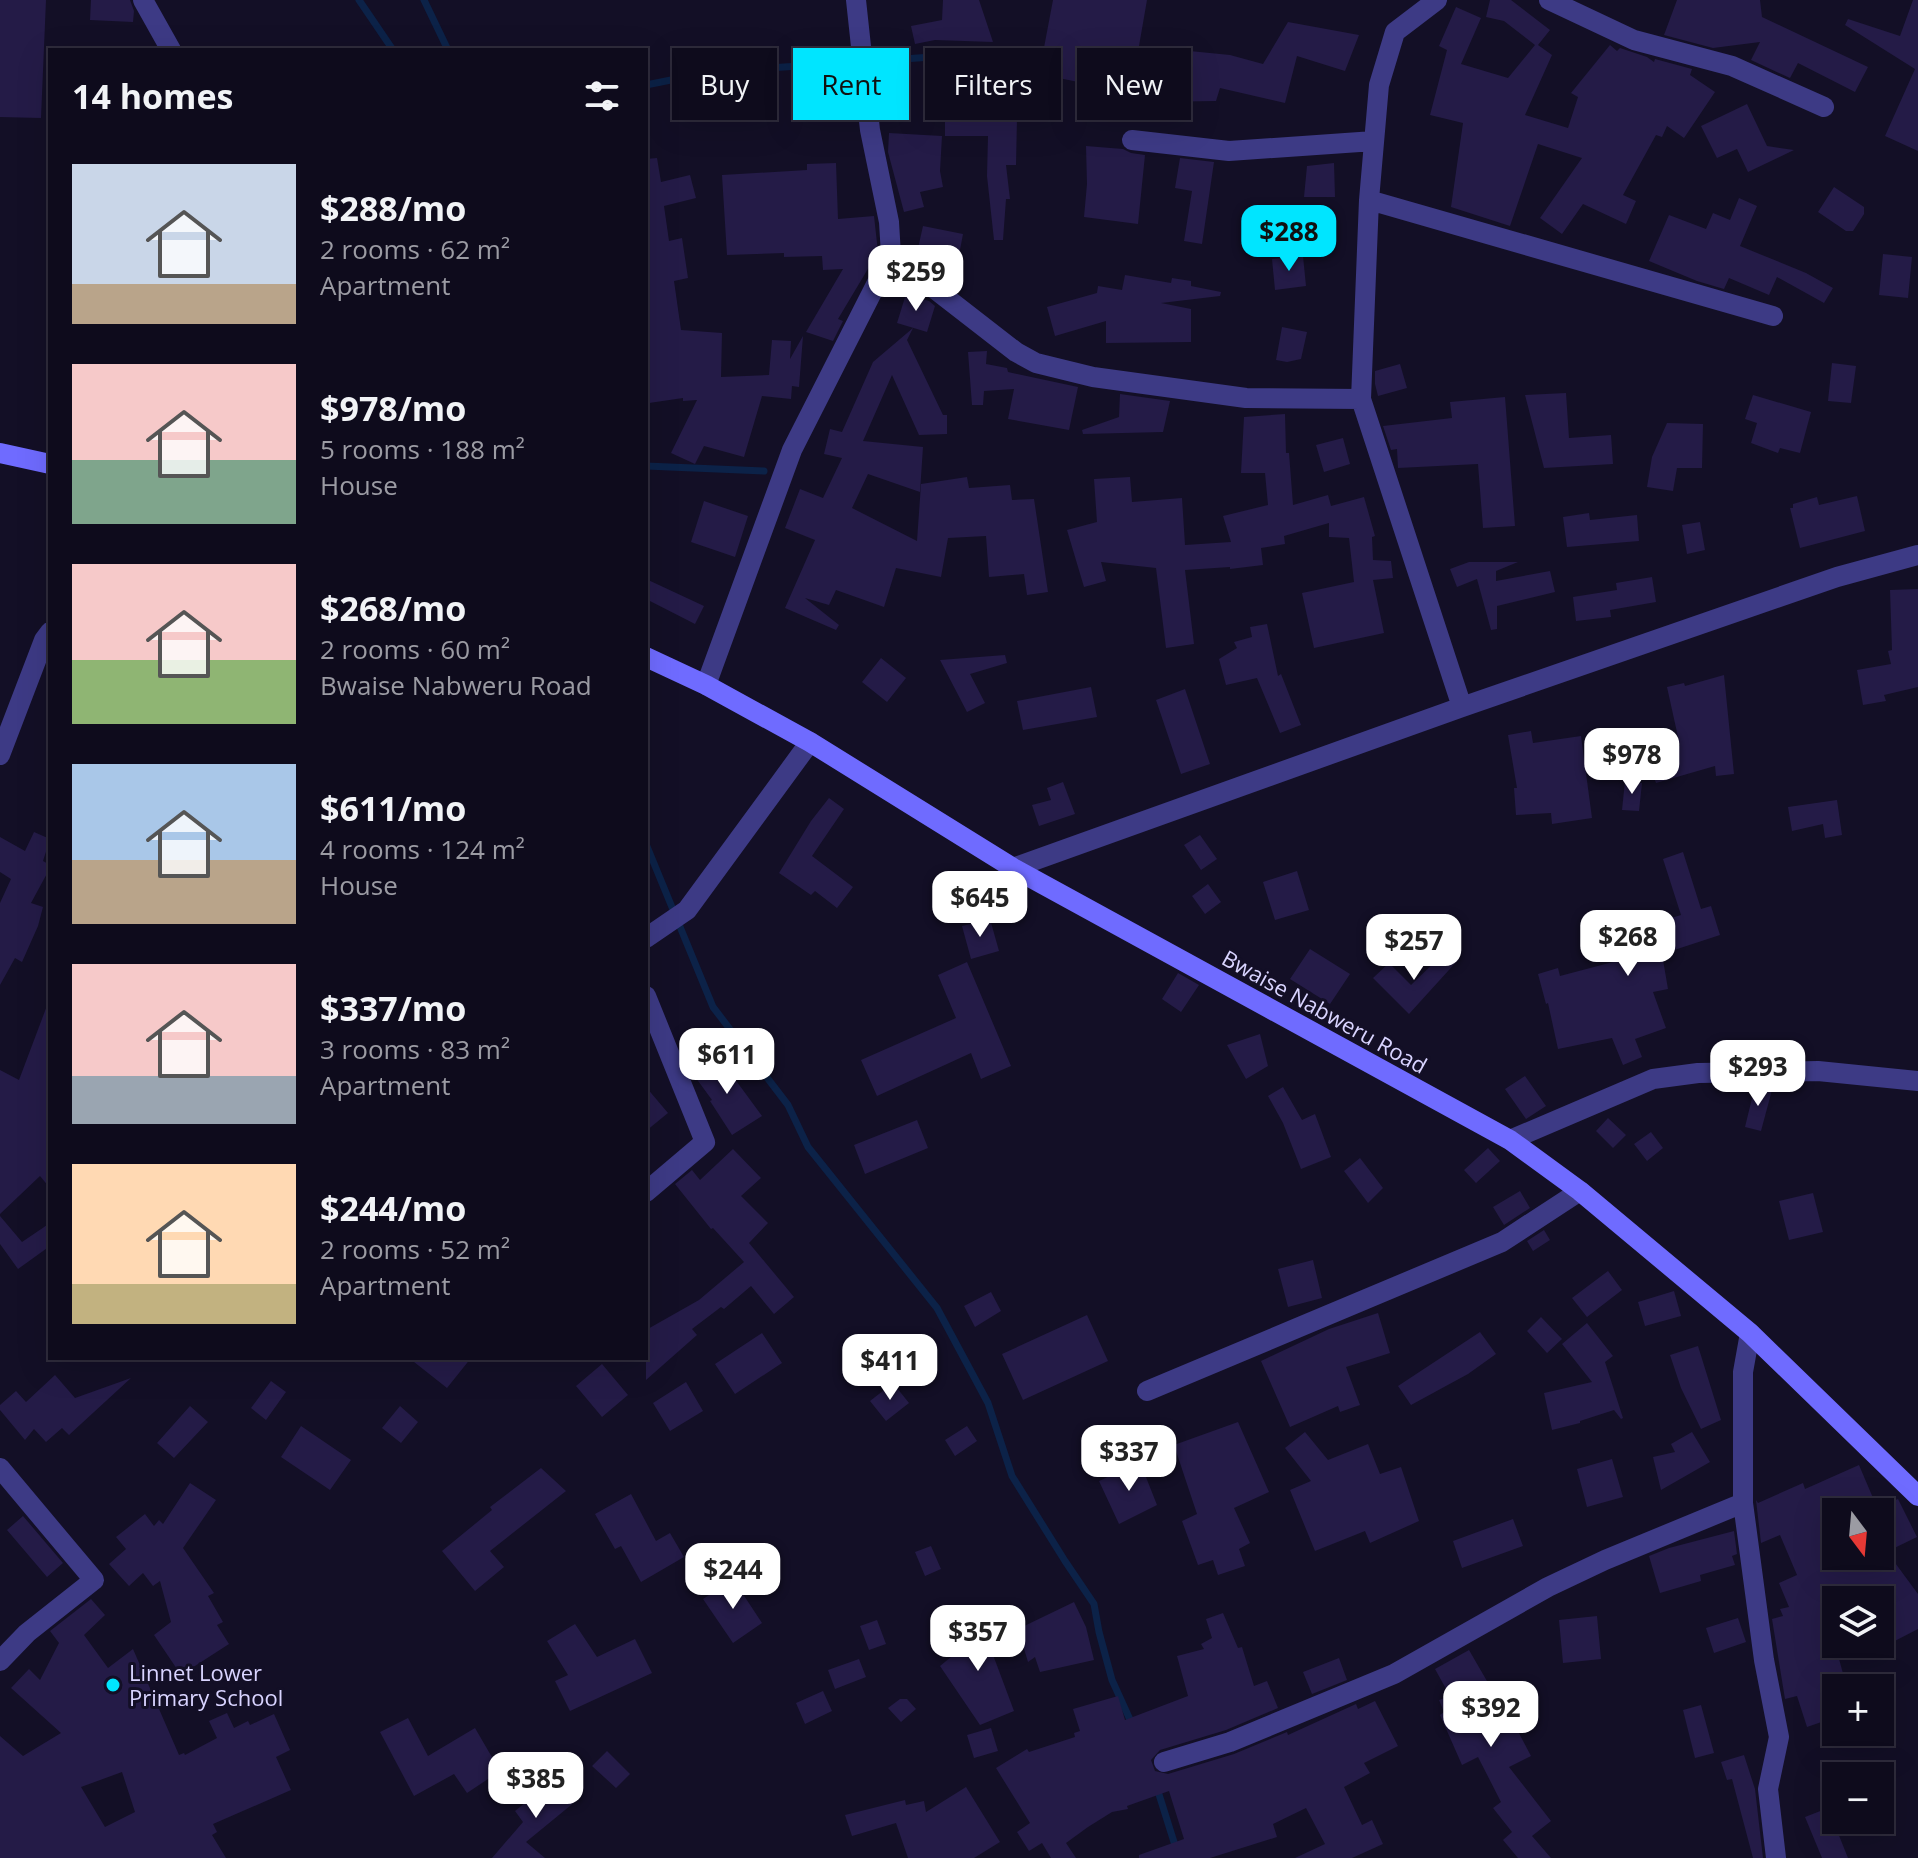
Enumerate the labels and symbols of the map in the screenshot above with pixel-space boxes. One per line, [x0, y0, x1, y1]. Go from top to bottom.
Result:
pin: $288 [1242, 205, 1336, 273]
pin: $259 [869, 245, 963, 313]
pin: $978 [1585, 728, 1679, 796]
pin: $645 [933, 871, 1027, 939]
pin: $268 [1581, 910, 1675, 978]
pin: $257 [1367, 914, 1461, 982]
street label: Bwaise Nabweru Road [1217, 942, 1433, 1080]
pin: $611 [680, 1028, 774, 1096]
pin: $293 [1711, 1040, 1805, 1108]
pin: $411 [843, 1334, 937, 1402]
pin: $337 [1082, 1425, 1176, 1493]
north arrow [1822, 1498, 1894, 1570]
pin: $244 [686, 1543, 780, 1611]
pin: $357 [931, 1605, 1025, 1673]
place label: Linnet Lower Primary School [129, 1657, 283, 1712]
marker: Linnet Lower Primary School [104, 1676, 122, 1694]
pin: $392 [1444, 1681, 1538, 1749]
pin: $385 [489, 1752, 583, 1820]

